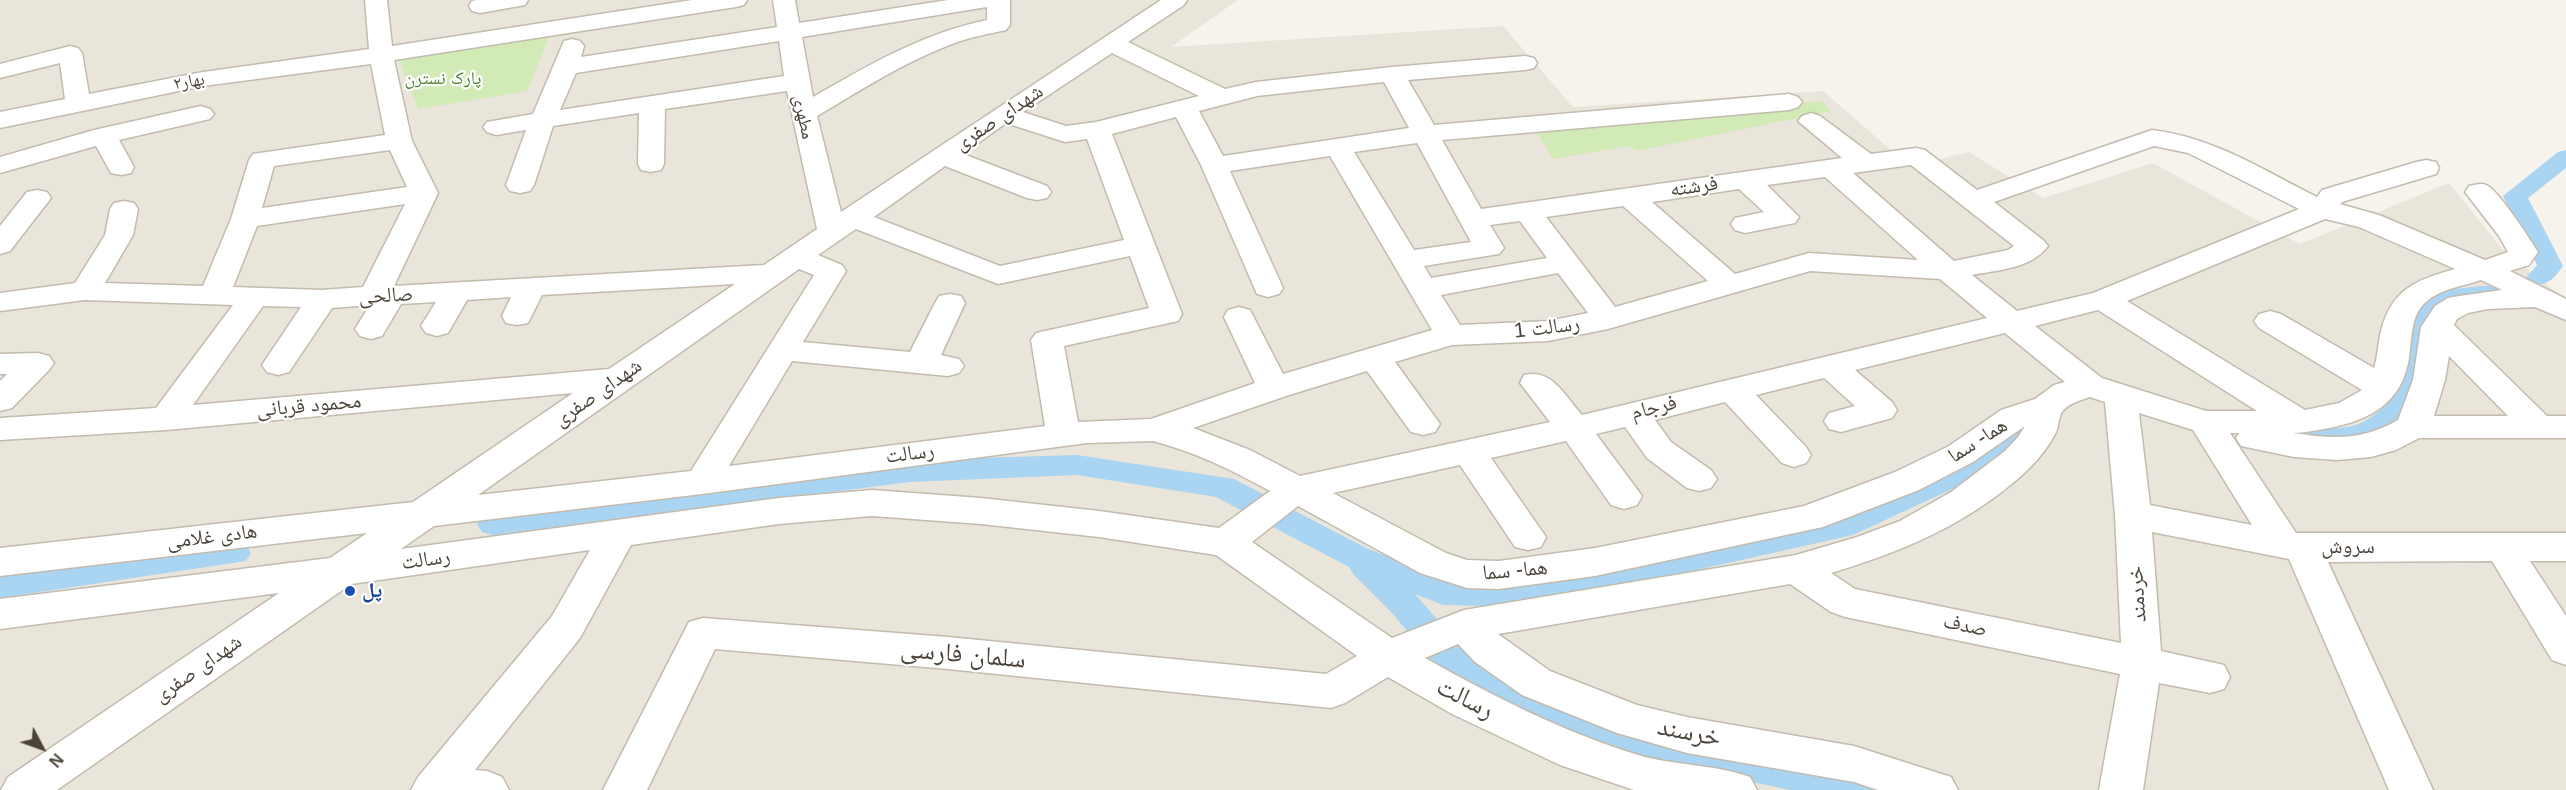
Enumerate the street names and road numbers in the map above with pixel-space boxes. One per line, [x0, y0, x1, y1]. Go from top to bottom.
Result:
street label: بهار۲ [172, 69, 206, 95]
street label: شهدای صفری [950, 79, 1048, 157]
street label: مطهری [788, 93, 818, 141]
street label: فرشته [1668, 171, 1720, 203]
street label: صالحی [358, 282, 414, 310]
street label: رسالت 1 [1513, 311, 1581, 345]
street label: شهدای صفری [549, 354, 647, 432]
street label: محمود قربانی [256, 389, 362, 423]
street label: فرجام [1629, 390, 1679, 426]
street label: هما- سما [1944, 413, 2012, 469]
street label: رسالت [884, 439, 936, 469]
street label: هادی غلامی [165, 519, 259, 555]
street label: سروش [2321, 534, 2375, 560]
street label: رسالت [400, 544, 452, 576]
street label: هما- سما [1481, 556, 1549, 586]
street label: خردمند [2123, 565, 2153, 623]
street label: صدف [1941, 609, 1989, 643]
street label: شهدای صفری [149, 630, 247, 708]
street label: سلمان فارسی [899, 634, 1027, 676]
street label: رسالت [1431, 671, 1499, 727]
street label: خرسند [1655, 712, 1723, 754]

